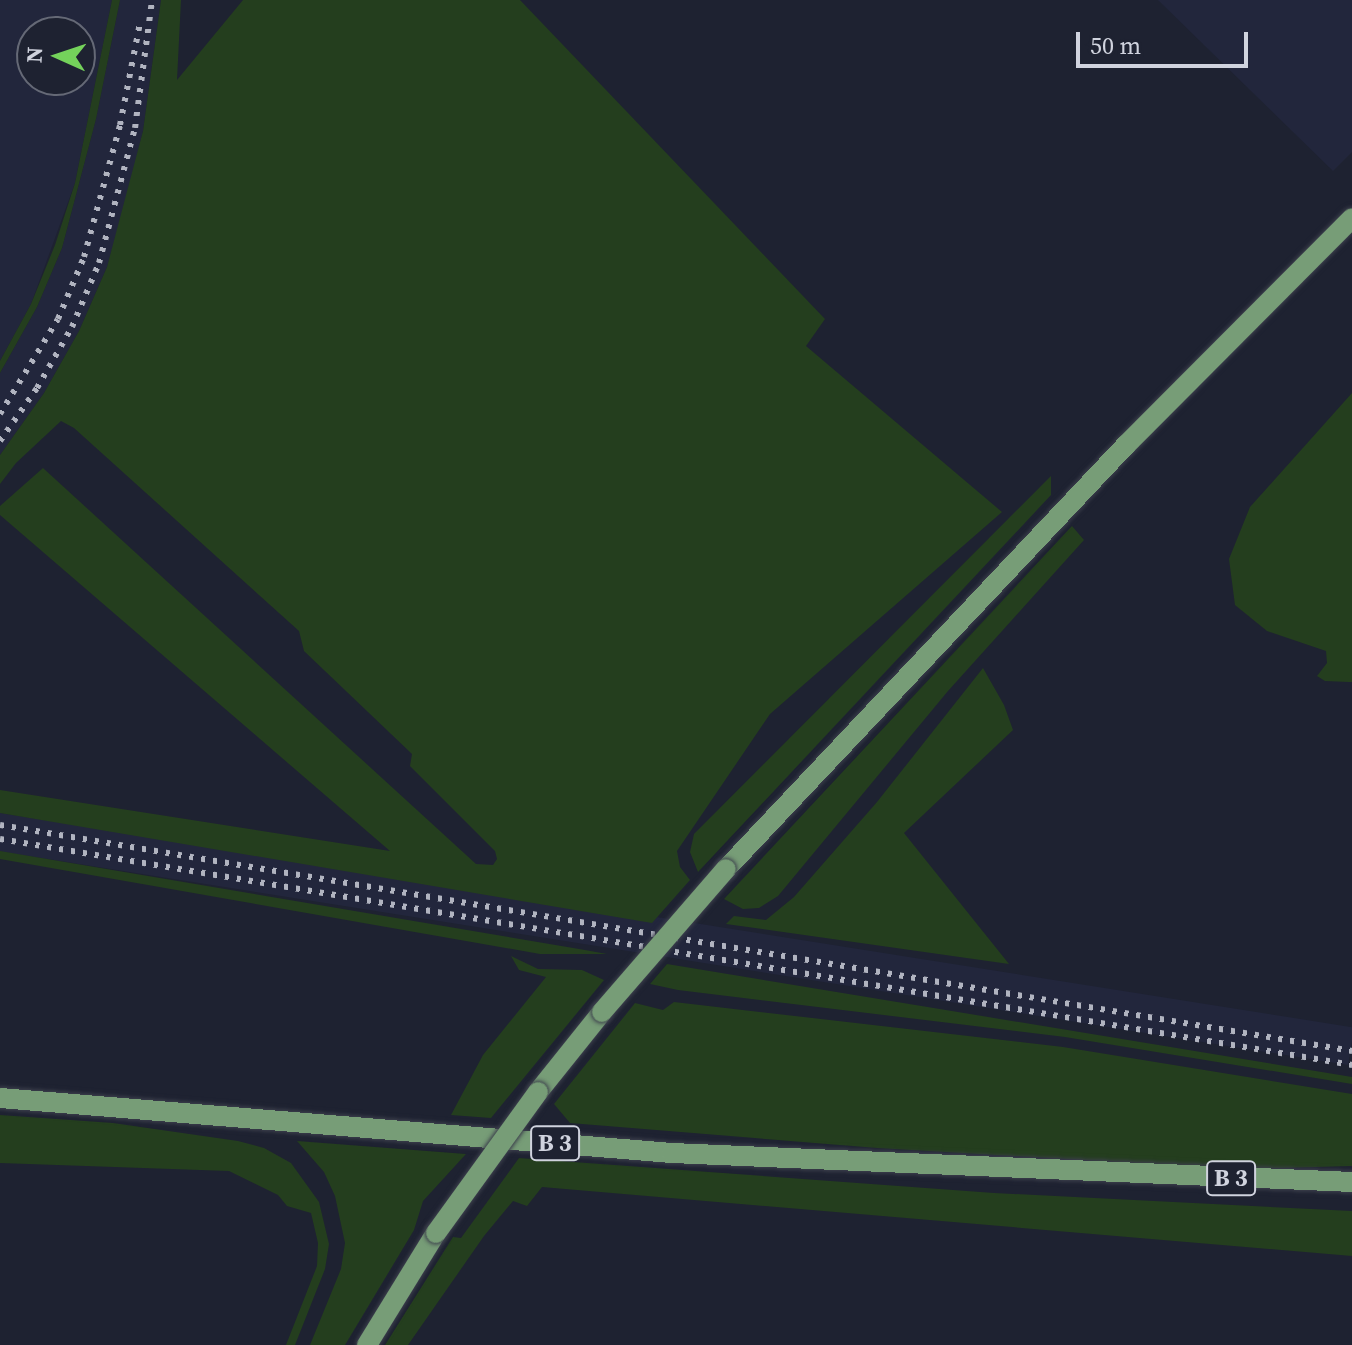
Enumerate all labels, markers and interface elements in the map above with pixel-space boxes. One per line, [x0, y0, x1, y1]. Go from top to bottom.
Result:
north arrow [16, 16, 96, 96]
scale bar [1080, 16, 1252, 66]
text: 50 m [1090, 29, 1141, 62]
text: N [19, 46, 49, 64]
road number: B 3 [529, 1123, 581, 1163]
road number: B 3 [1205, 1158, 1257, 1198]

